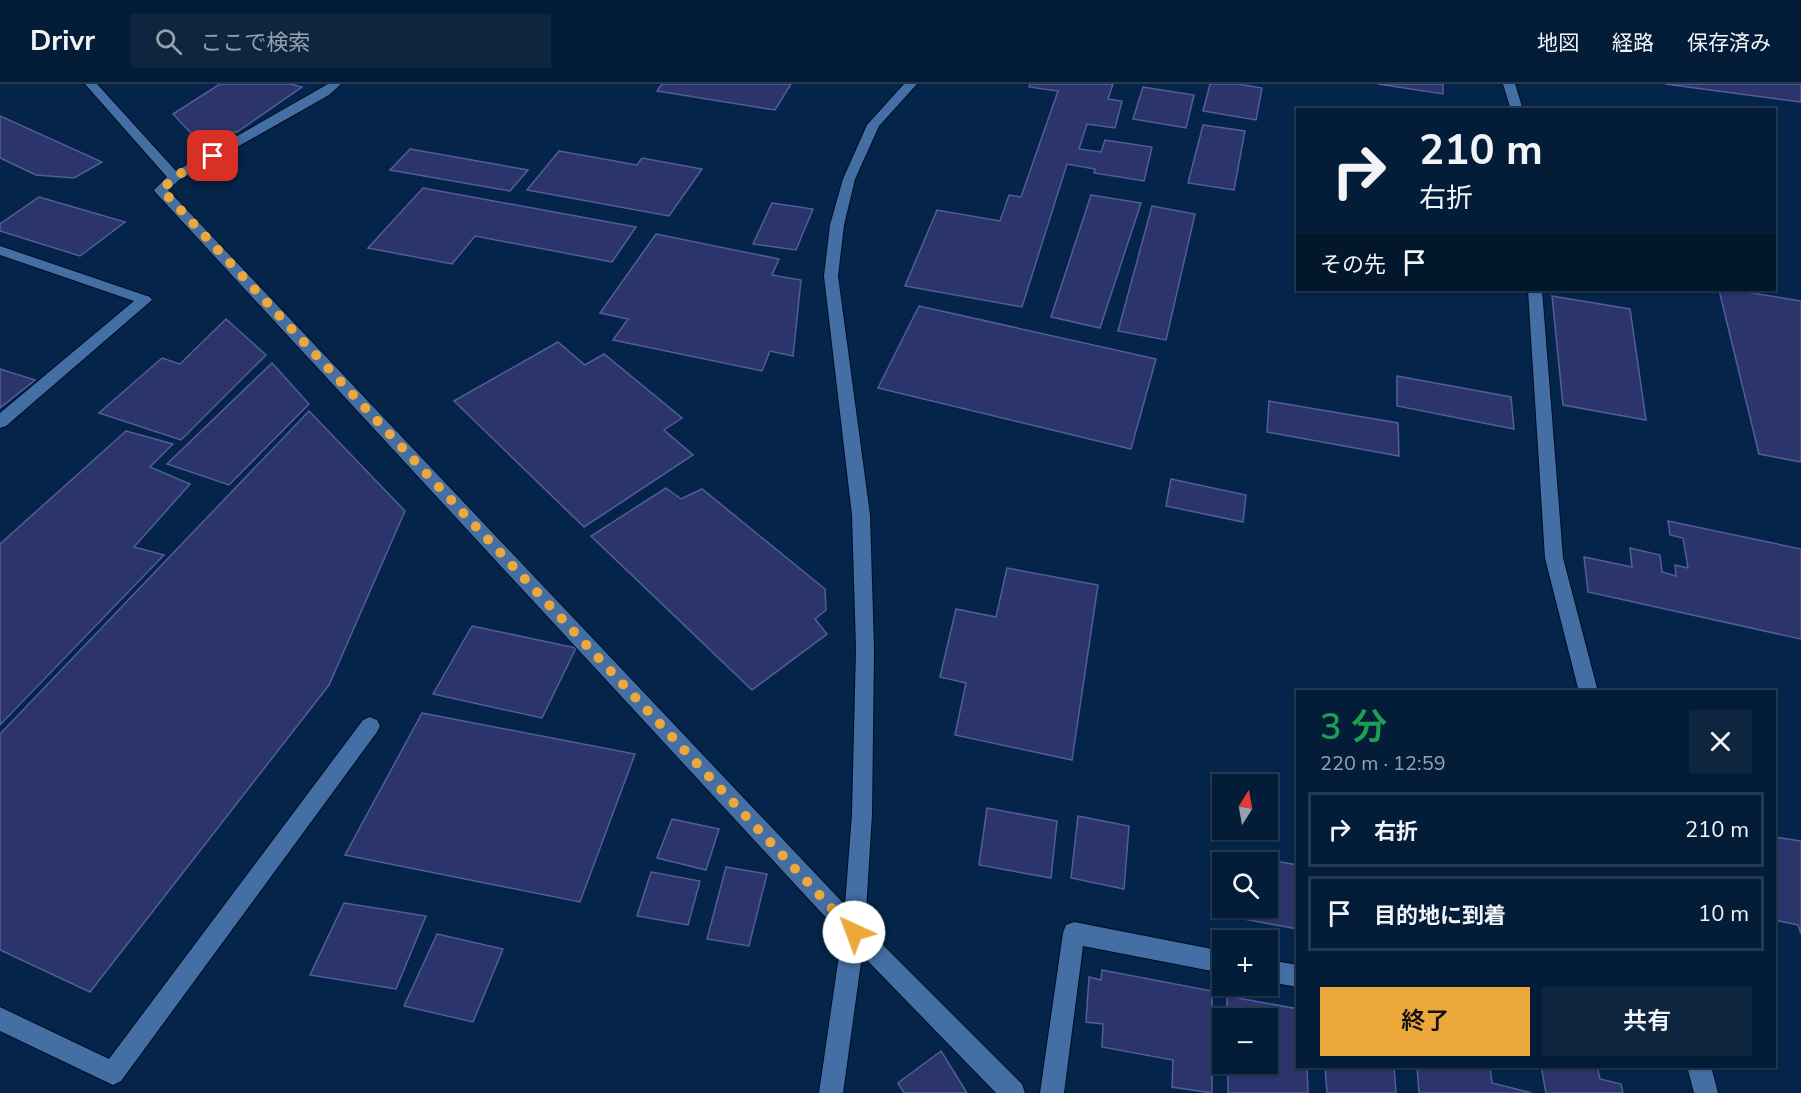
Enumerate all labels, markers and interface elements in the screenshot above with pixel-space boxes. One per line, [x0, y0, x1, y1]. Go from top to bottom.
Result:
search box [131, 14, 551, 68]
text: Drivr [30, 22, 95, 60]
icon: search [152, 25, 185, 58]
text: ここで検索 [200, 28, 310, 58]
text: 地図 [1537, 29, 1579, 57]
text: 経路 [1612, 29, 1654, 57]
text: 保存済み [1687, 29, 1771, 57]
text: 210 m [1419, 122, 1543, 179]
pin [187, 130, 238, 181]
icon: right [1320, 132, 1398, 210]
icon: arrive [196, 139, 229, 172]
text: 右折 [1419, 180, 1473, 217]
icon: arrive [1398, 246, 1431, 279]
text: その先 [1320, 250, 1386, 280]
text: 3 分 [1320, 703, 1387, 752]
button: close [1689, 710, 1752, 773]
text: 220 m · 12:59 [1320, 750, 1446, 777]
north arrow [1212, 774, 1278, 840]
map controls [1212, 774, 1278, 1074]
icon: right [1323, 813, 1356, 846]
text: 210 m [1685, 815, 1749, 845]
text: 右折 [1374, 817, 1418, 847]
button: search [1212, 852, 1278, 918]
icon: arrive [1323, 897, 1356, 930]
text: 10 m [1698, 899, 1749, 929]
position arrow [822, 900, 886, 964]
text: 目的地に到着 [1374, 901, 1506, 931]
button: + [1212, 930, 1278, 996]
button: 終了 [1320, 987, 1530, 1056]
button: 共有 [1542, 987, 1752, 1056]
button: − [1212, 1008, 1278, 1074]

